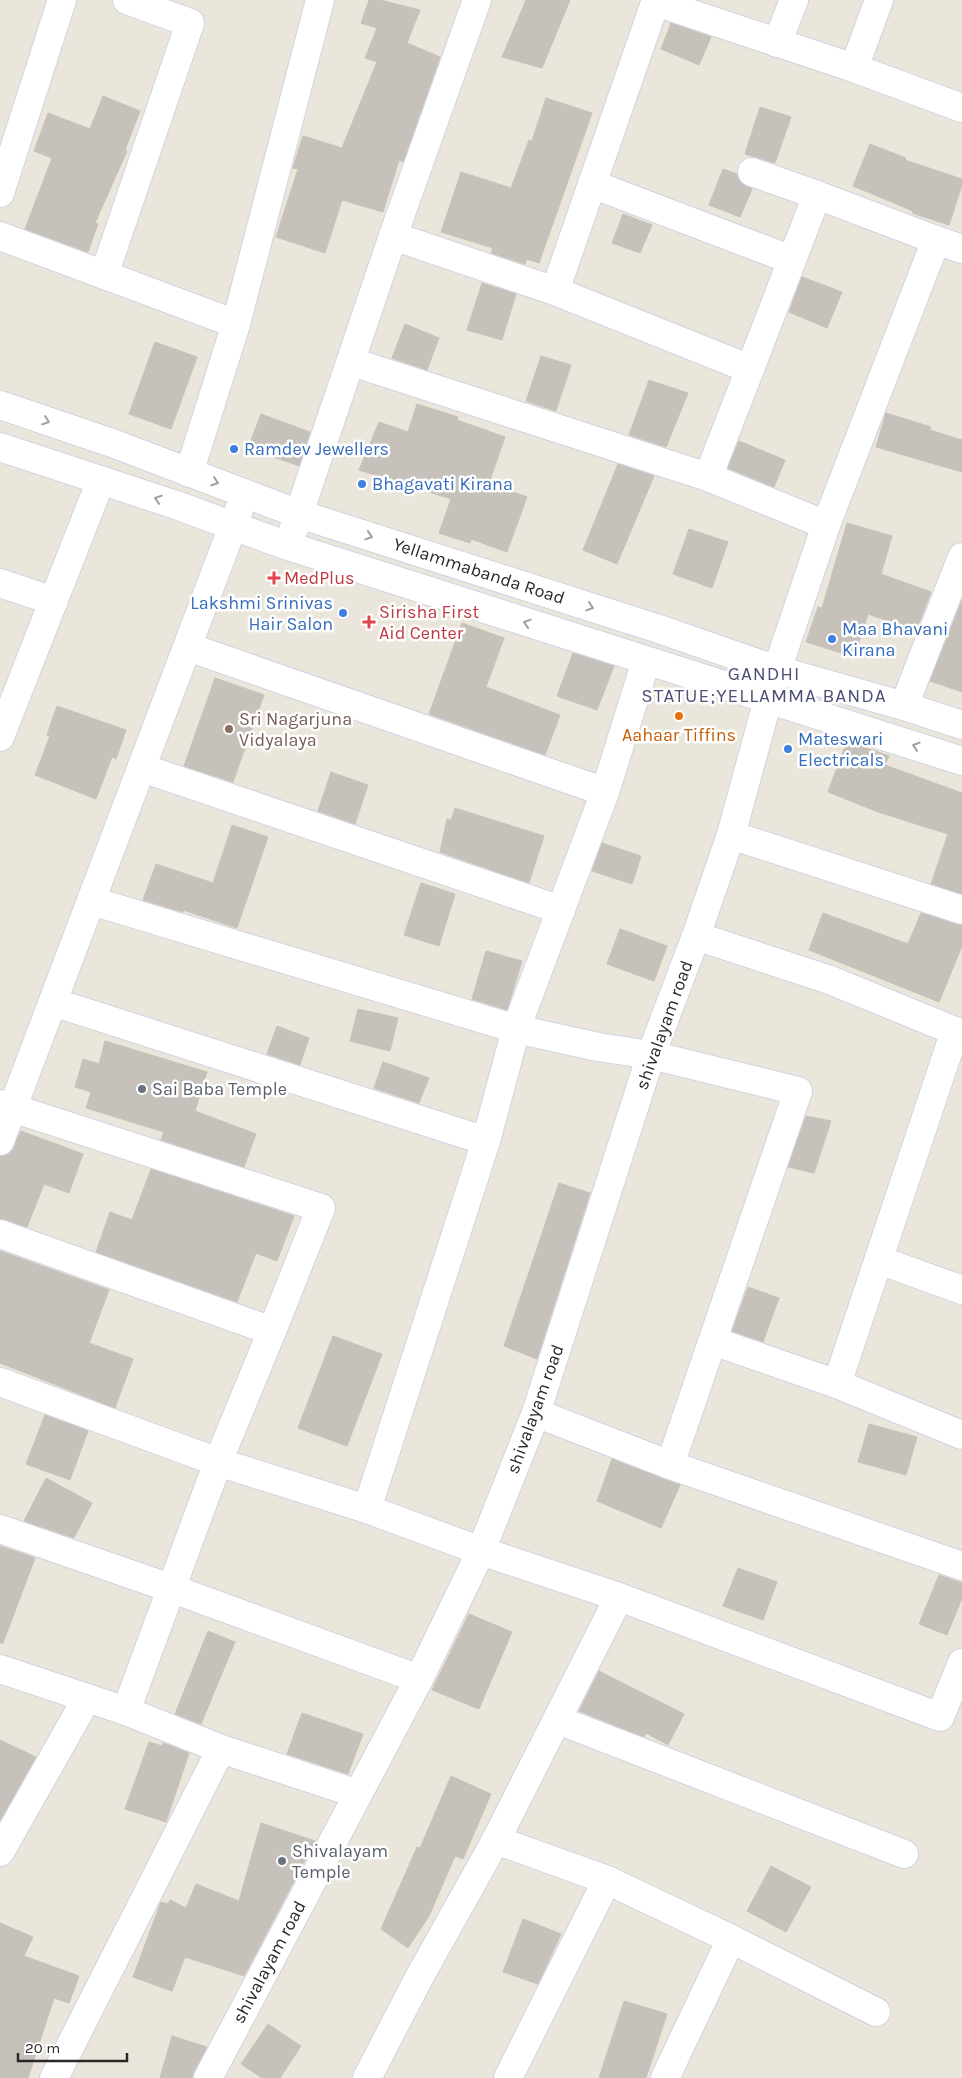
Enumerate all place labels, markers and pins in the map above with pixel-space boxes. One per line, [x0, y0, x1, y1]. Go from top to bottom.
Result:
place label: Ramdev Jewellers [244, 438, 389, 460]
marker: Ramdev Jewellers [228, 443, 240, 455]
place label: Bhagavati Kirana [372, 473, 513, 495]
marker: Bhagavati Kirana [356, 478, 368, 490]
place label: MedPlus [284, 567, 355, 589]
marker: MedPlus [268, 572, 280, 584]
place label: Lakshmi Srinivas Hair Salon [190, 592, 333, 635]
place label: Sirisha First Aid Center [379, 601, 479, 644]
marker: Lakshmi Srinivas Hair Salon [337, 607, 349, 619]
marker: Sirisha First Aid Center [363, 616, 375, 628]
place label: Maa Bhavani Kirana [842, 618, 948, 661]
marker: Maa Bhavani Kirana [826, 633, 838, 645]
place label: Sri Nagarjuna Vidyalaya [239, 708, 352, 751]
marker: Aahaar Tiffins [673, 710, 685, 722]
marker: Sri Nagarjuna Vidyalaya [223, 723, 235, 735]
place label: Aahaar Tiffins [622, 724, 736, 746]
place label: Mateswari Electricals [798, 728, 884, 771]
marker: Mateswari Electricals [782, 743, 794, 755]
place label: Sai Baba Temple [152, 1078, 287, 1100]
marker: Sai Baba Temple [136, 1083, 148, 1095]
place label: Shivalayam Temple [292, 1840, 388, 1883]
marker: Shivalayam Temple [276, 1855, 288, 1867]

